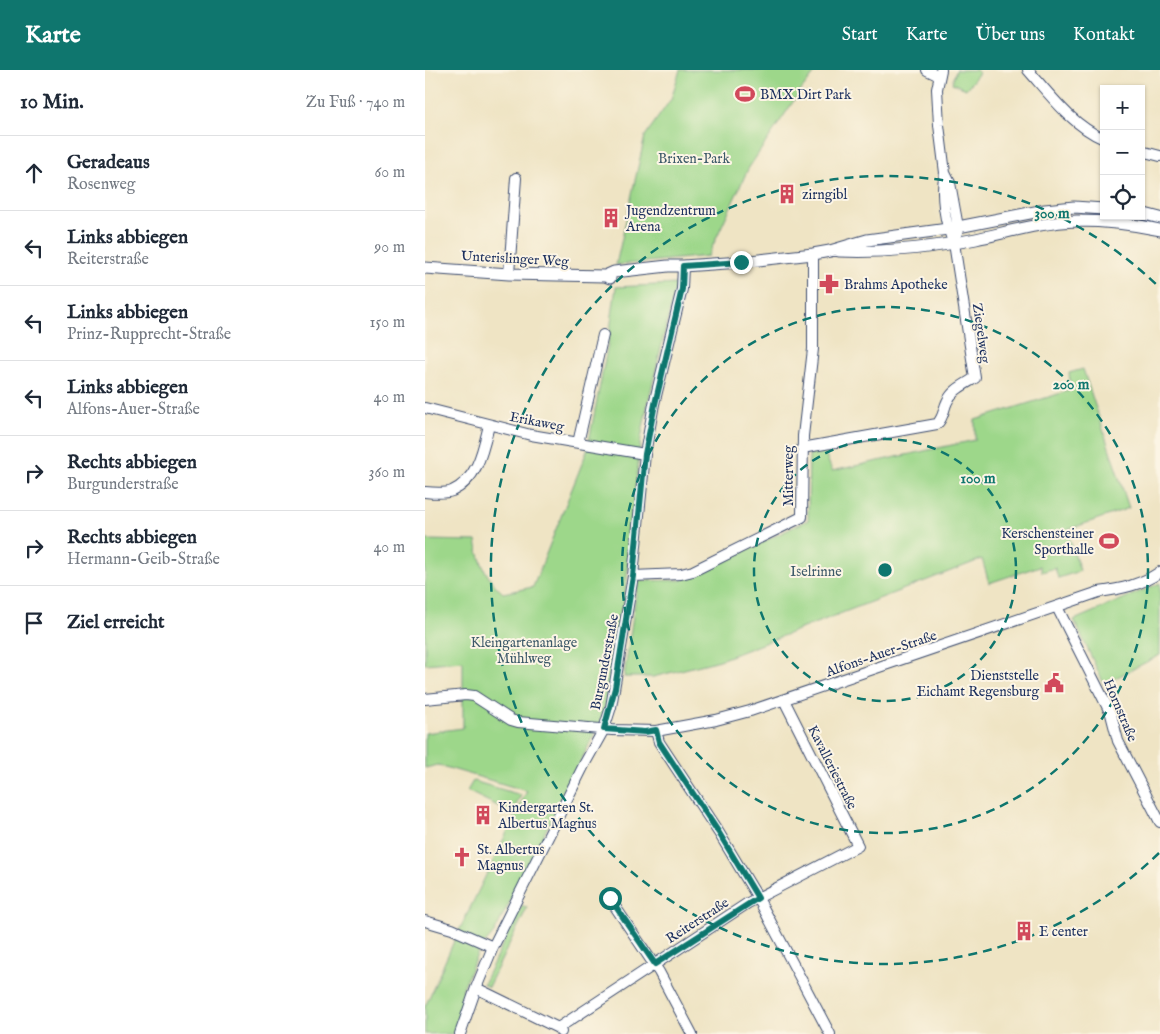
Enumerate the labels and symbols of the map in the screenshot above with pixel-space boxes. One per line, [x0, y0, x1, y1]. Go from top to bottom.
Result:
sports icon: BMX Dirt Park [734, 83, 756, 105]
place label: BMX Dirt Park [760, 86, 852, 104]
park label: Brixen-Park [658, 150, 730, 168]
building icon: zirngibl [776, 183, 798, 205]
place label: zirngibl [802, 186, 848, 204]
place label: Jugendzentrum Arena [624, 202, 716, 236]
text: 300 m [1034, 204, 1070, 223]
building icon: Jugendzentrum Arena [600, 207, 622, 229]
street label: Unterislinger Weg [461, 247, 570, 271]
route end [730, 251, 753, 274]
pharmacy icon: Brahms Apotheke [818, 273, 840, 295]
place label: Brahms Apotheke [844, 276, 948, 294]
street label: Ziegelweg [968, 302, 994, 365]
text: 200 m [1053, 375, 1090, 394]
street label: Erikaweg [508, 408, 566, 436]
street label: Mitterweg [780, 445, 798, 507]
text: 100 m [960, 469, 996, 488]
place label: Kerschensteiner Sporthalle [1001, 525, 1095, 559]
sports icon: Kerschensteiner Sporthalle [1098, 530, 1120, 552]
centre of rings [876, 561, 894, 579]
park label: Iselrinne [790, 563, 842, 581]
street label: Burgunderstraße [587, 612, 623, 712]
street label: Alfons-Auer-Straße [822, 626, 940, 682]
park label: Kleingartenanlage Mühlweg [471, 634, 578, 668]
place label: Dienststelle Eichamt Regensburg [917, 667, 1040, 701]
public building icon: Dienststelle Eichamt Regensburg [1043, 672, 1065, 694]
street label: Hornstraße [1099, 676, 1142, 745]
street label: Kavalleriestraße [803, 722, 861, 813]
place label: Kindergarten St. Albertus Magnus [497, 799, 597, 833]
building icon: Kindergarten St. Albertus Magnus [472, 804, 494, 826]
place label: St. Albertus Magnus [477, 841, 544, 875]
church icon: St. Albertus Magnus [451, 846, 473, 868]
route start [599, 887, 622, 910]
street label: Reiterstraße [663, 893, 733, 948]
building icon: E center [1013, 920, 1035, 942]
place label: E center [1039, 923, 1088, 941]

